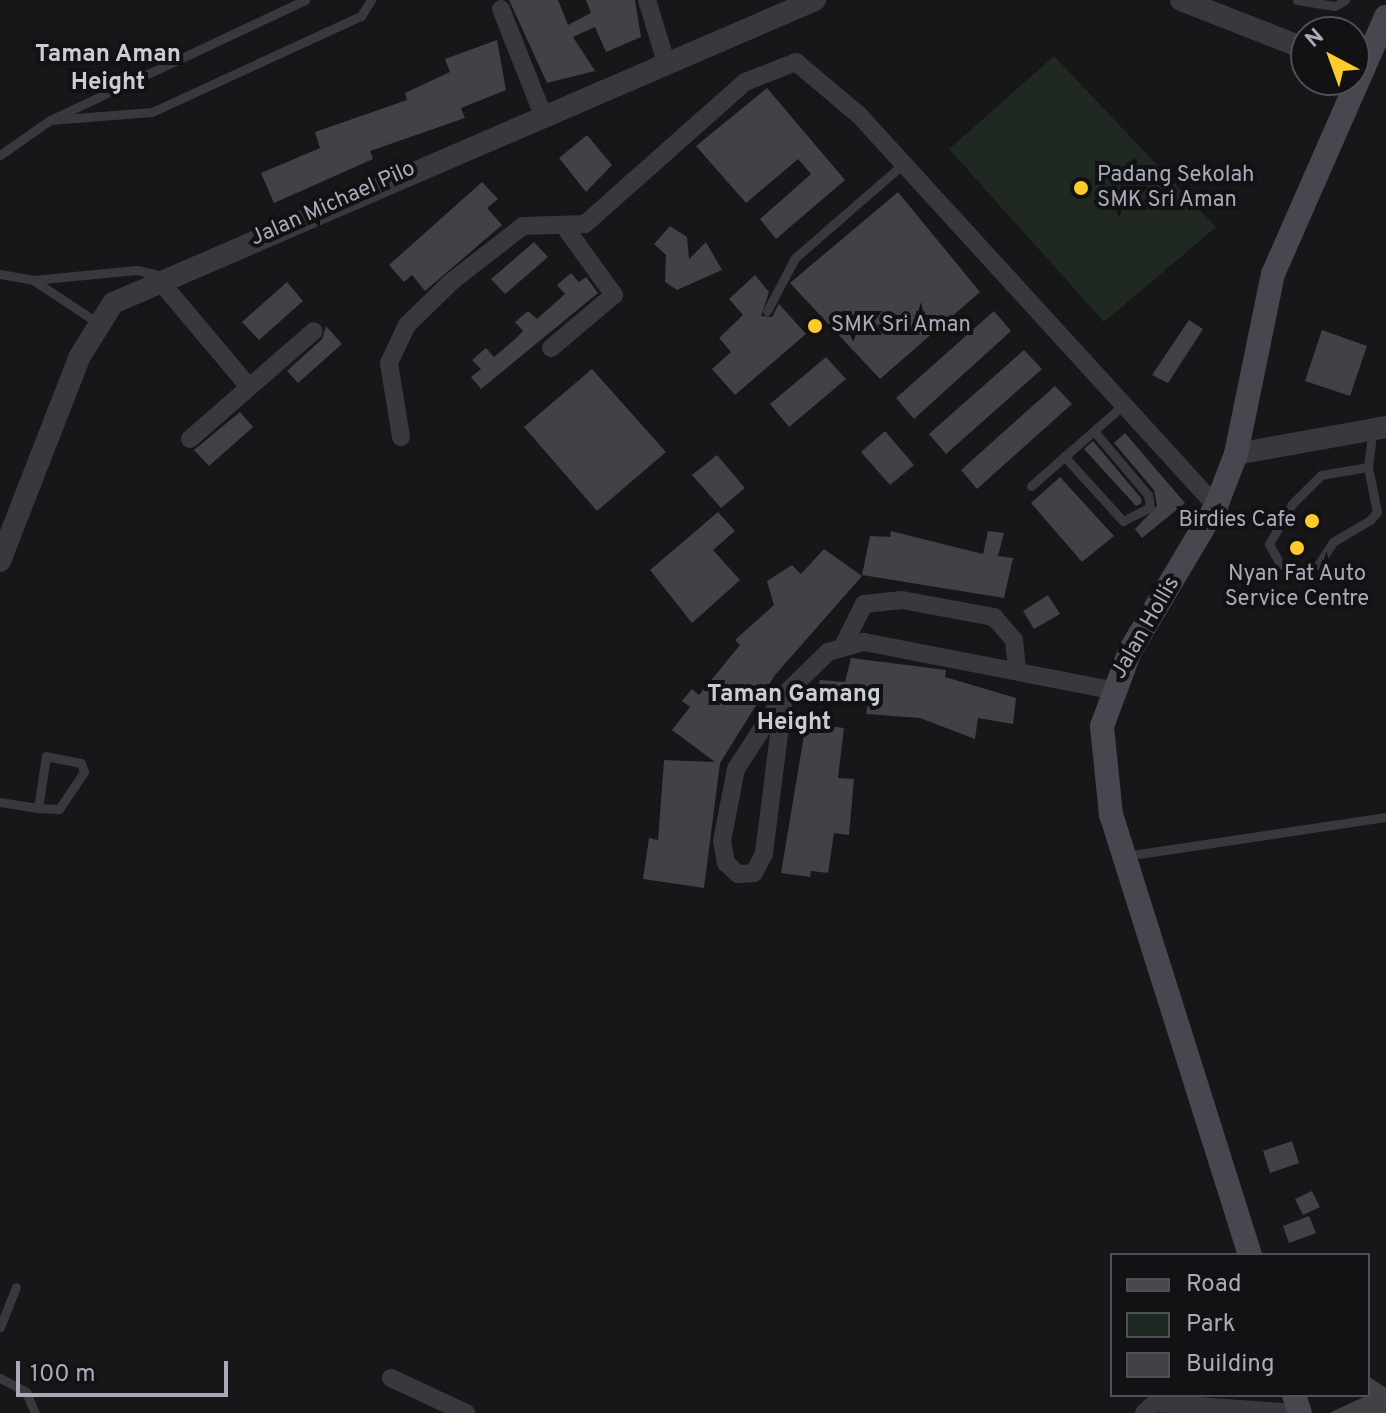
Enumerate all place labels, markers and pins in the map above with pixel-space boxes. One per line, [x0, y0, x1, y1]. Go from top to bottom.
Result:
place label: Padang Sekolah SMK Sri Aman [1097, 162, 1254, 214]
marker: Padang Sekolah SMK Sri Aman [1072, 179, 1090, 197]
place label: SMK Sri Aman [831, 313, 972, 339]
marker: SMK Sri Aman [806, 317, 824, 335]
place label: Birdies Cafe [1178, 508, 1296, 534]
marker: Birdies Cafe [1303, 512, 1321, 530]
marker: Nyan Fat Auto Service Centre [1288, 539, 1306, 557]
place label: Nyan Fat Auto Service Centre [1225, 561, 1369, 612]

